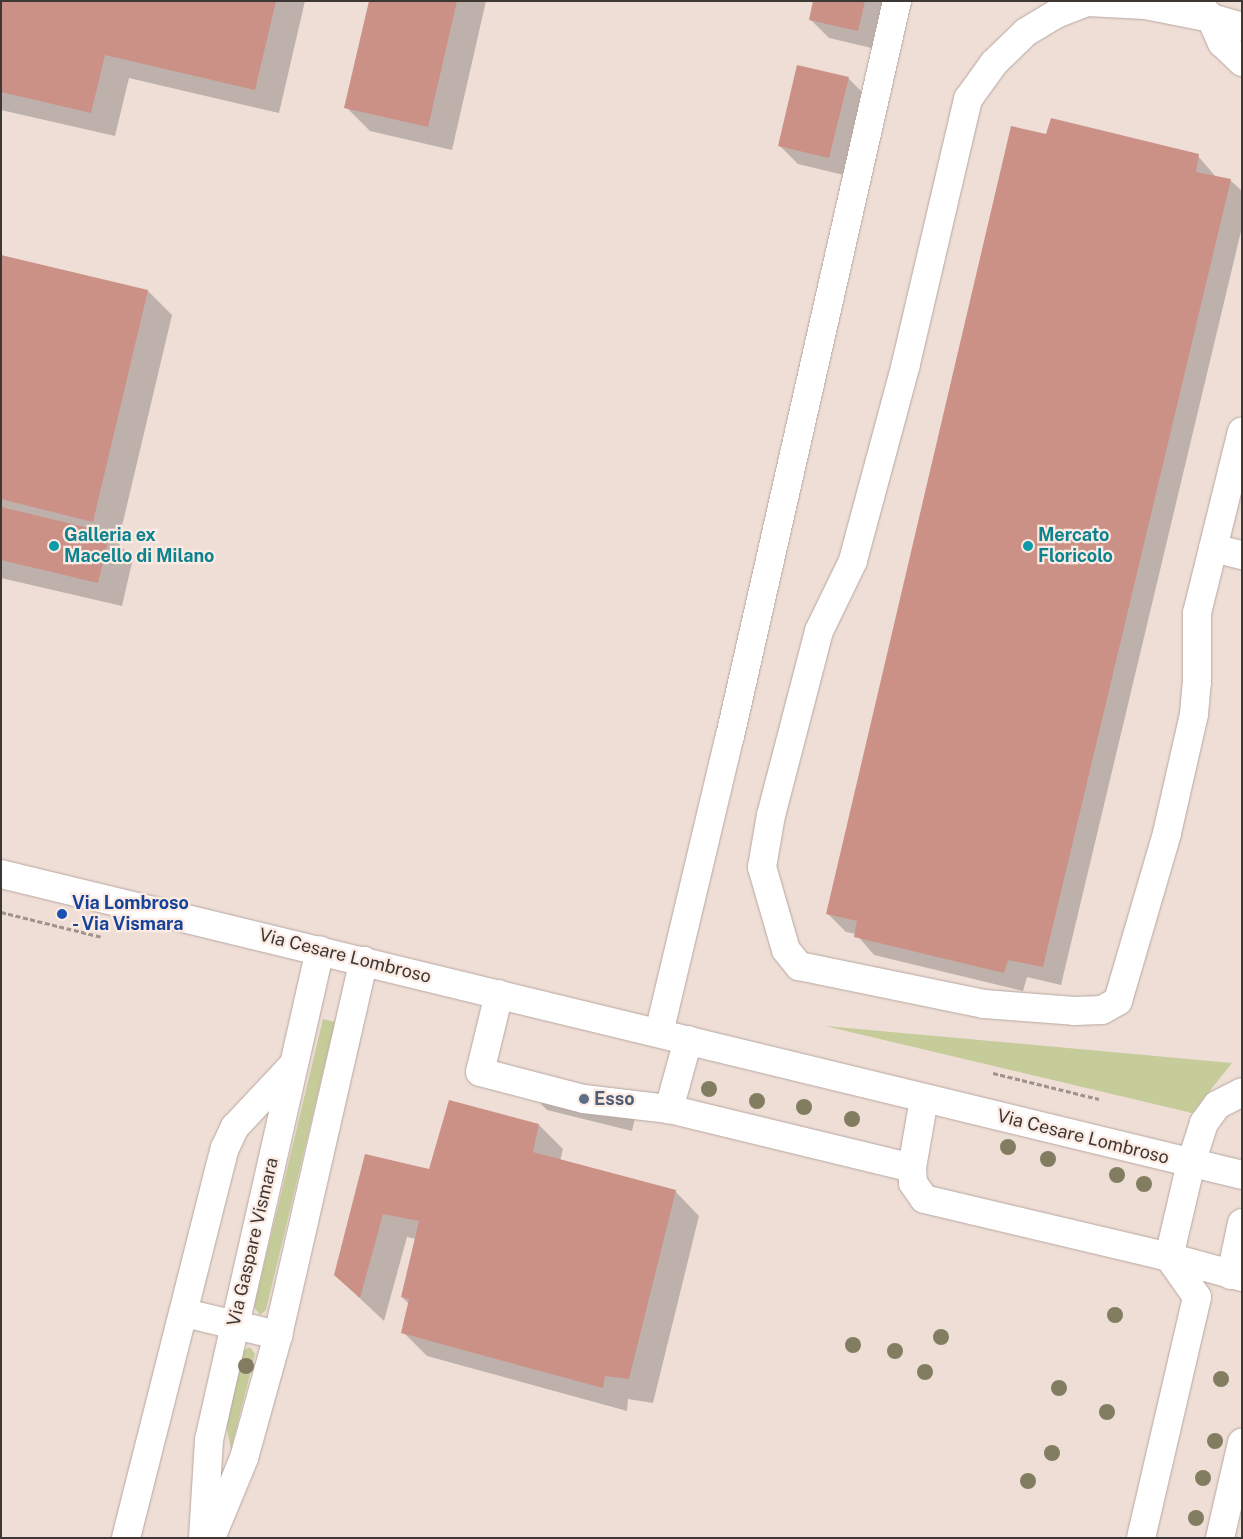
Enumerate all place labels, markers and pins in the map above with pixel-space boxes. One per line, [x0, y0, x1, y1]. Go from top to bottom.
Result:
place label: Galleria ex Macello di Milano [64, 525, 215, 568]
place label: Mercato Floricolo [1038, 525, 1113, 568]
marker: Galleria ex Macello di Milano [48, 540, 60, 552]
marker: Mercato Floricolo [1022, 540, 1034, 552]
place label: Via Lombroso - Via Vismara [72, 893, 189, 936]
marker: Via Lombroso - Via Vismara [56, 908, 68, 920]
place label: Esso [594, 1088, 635, 1110]
marker: Esso [578, 1093, 590, 1105]

